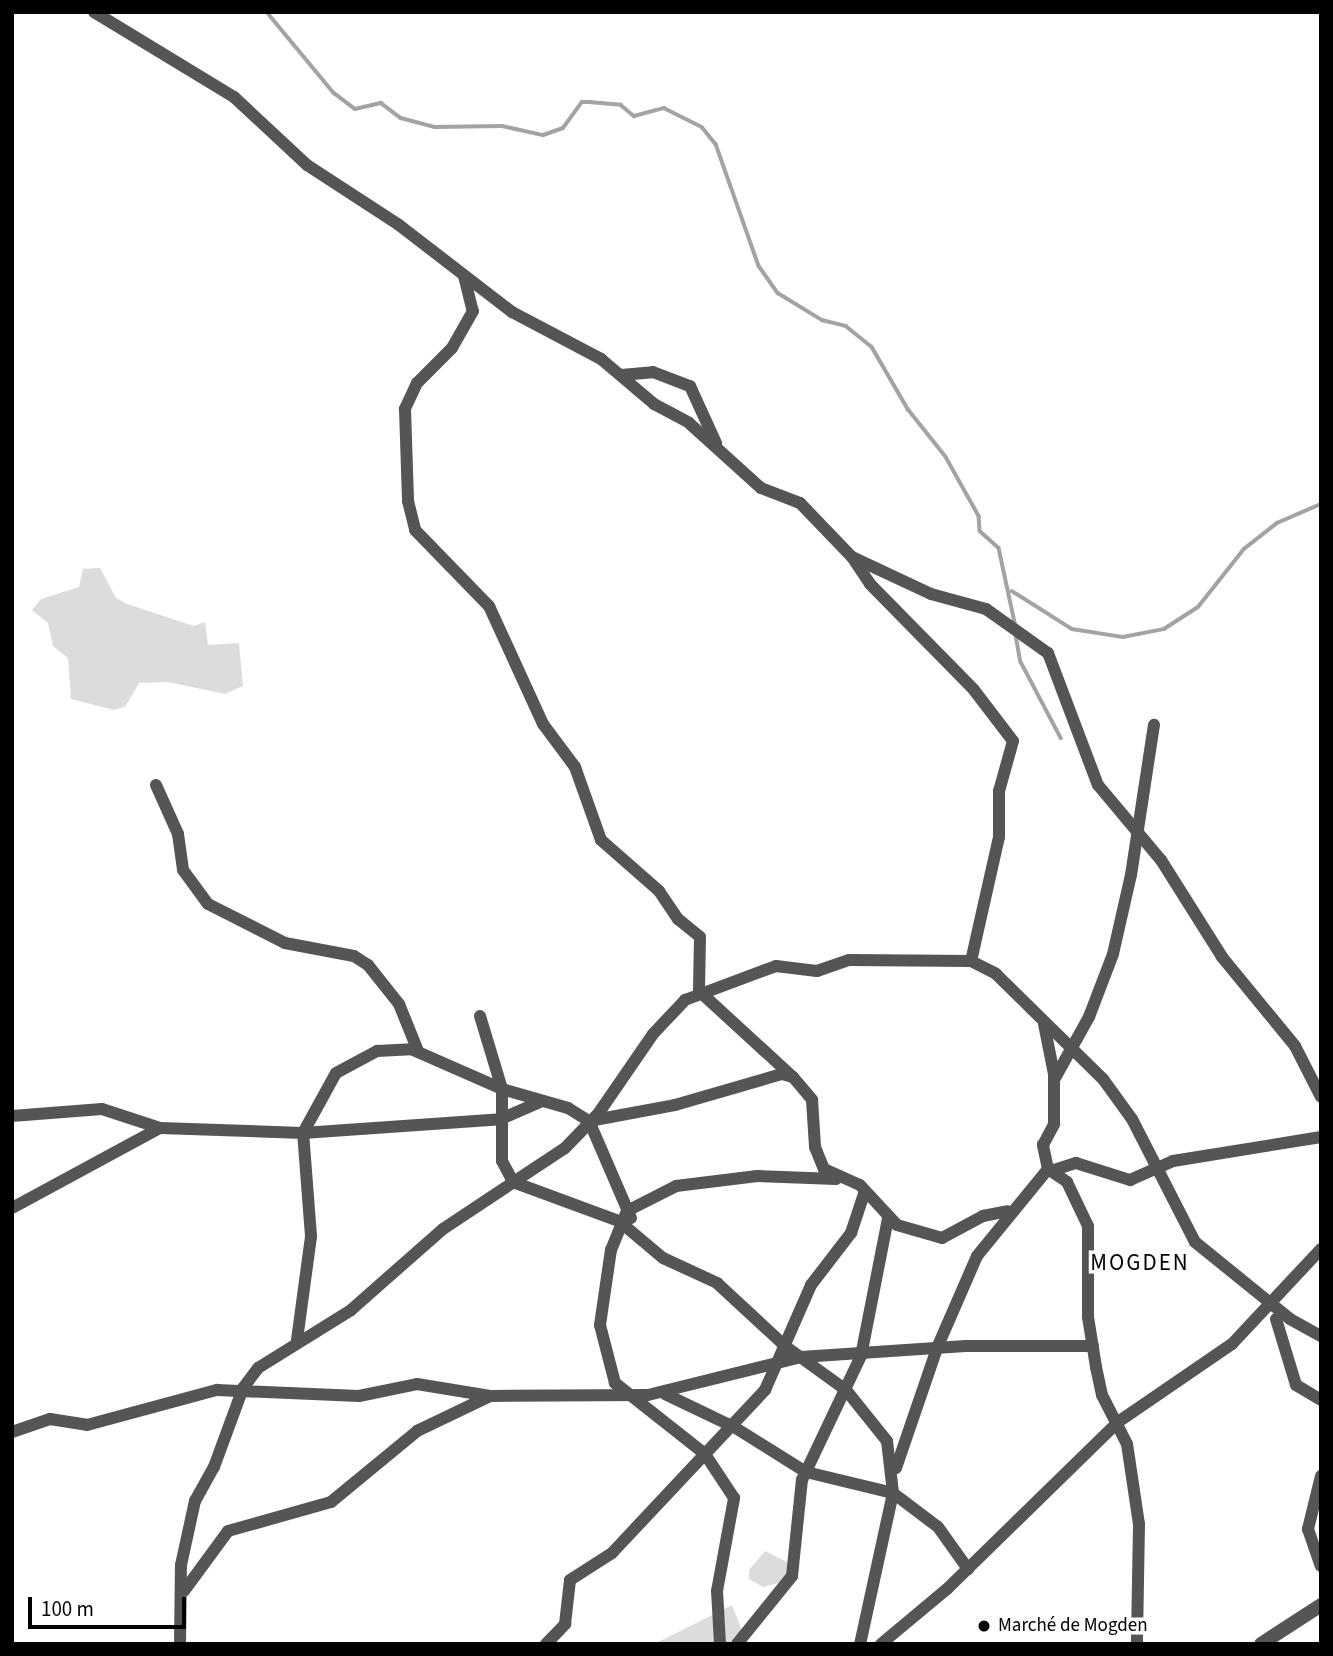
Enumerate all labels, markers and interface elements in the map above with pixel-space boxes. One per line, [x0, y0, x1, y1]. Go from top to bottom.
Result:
district label: MOGDEN [1091, 1249, 1189, 1277]
scale bar [32, 1582, 189, 1626]
text: 100 m [41, 1594, 94, 1624]
place label: Marché de Mogden [998, 1615, 1148, 1637]
marker: Marché de Mogden [976, 1618, 992, 1634]

